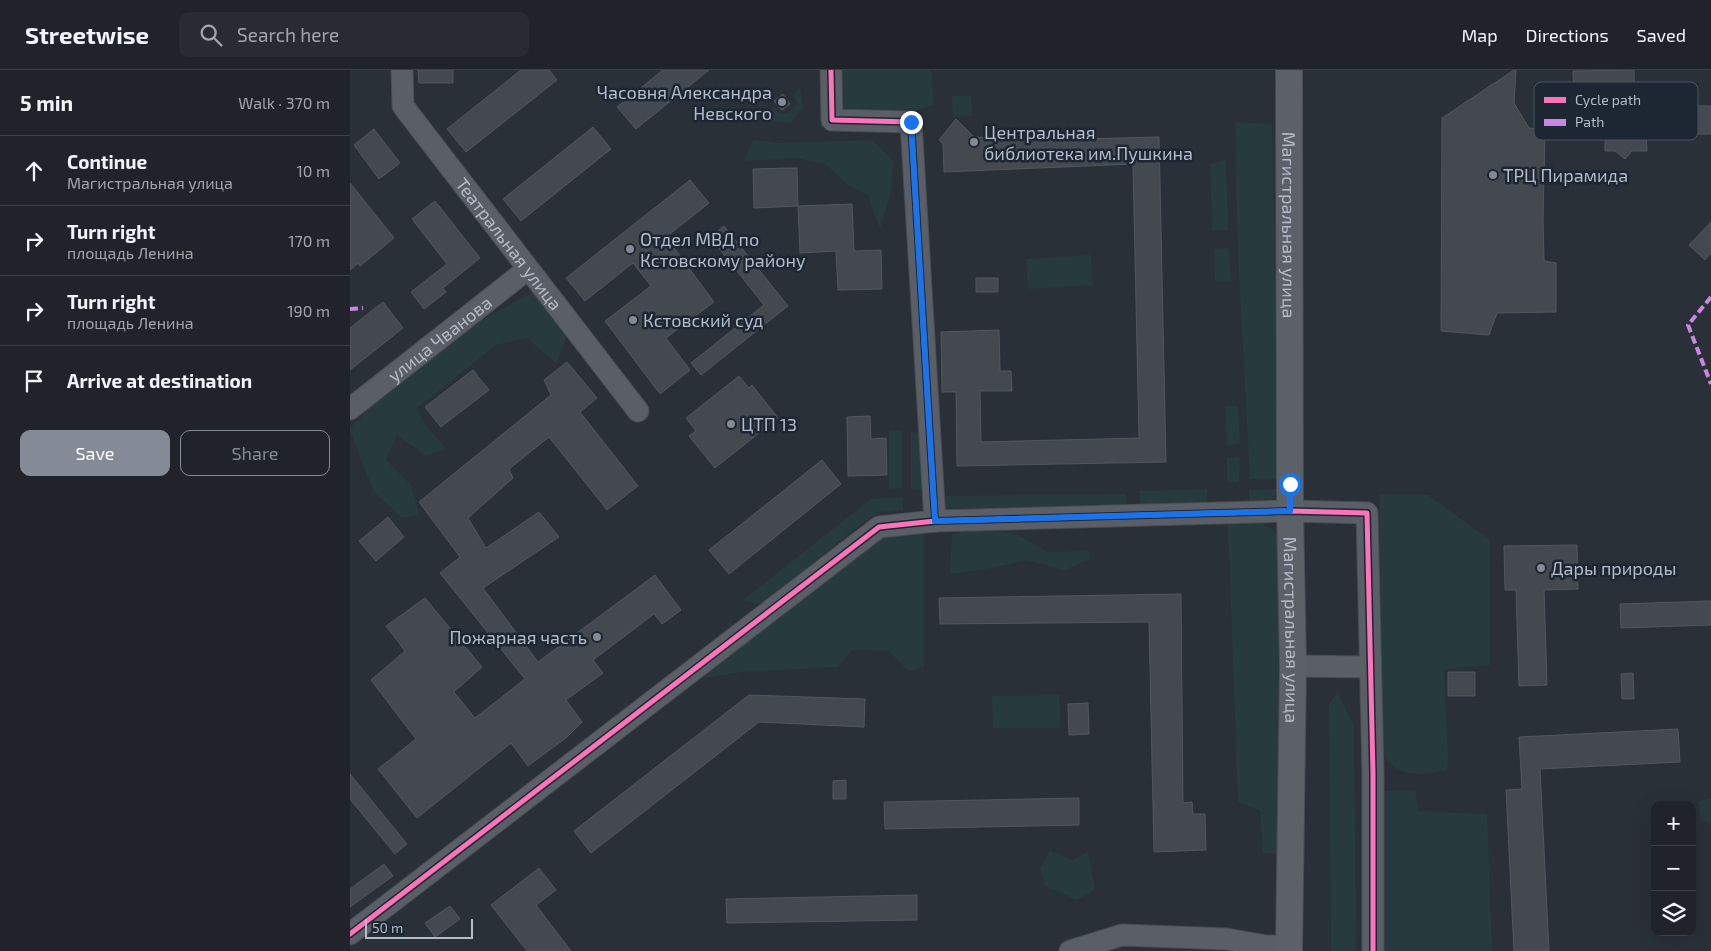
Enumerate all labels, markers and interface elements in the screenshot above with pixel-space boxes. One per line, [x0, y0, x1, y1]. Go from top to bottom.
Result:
search box [179, 12, 529, 57]
text: Streetwise [25, 20, 149, 49]
icon: search [197, 21, 225, 49]
text: Search here [237, 23, 339, 46]
text: Map [1461, 24, 1498, 46]
text: Directions [1526, 24, 1609, 46]
text: Saved [1637, 24, 1686, 46]
place label: Часовня Александра Невского [597, 81, 772, 124]
legend [1534, 82, 1698, 140]
text: 5 min [20, 90, 73, 115]
text: Cycle path [1575, 91, 1641, 108]
text: Walk · 370 m [238, 93, 330, 112]
marker: Часовня Александра Невского [776, 96, 788, 108]
route end [900, 111, 923, 134]
text: Path [1575, 113, 1604, 130]
place label: Центральная библиотека им.Пушкина [984, 121, 1193, 164]
street label: Магистральная улица [1278, 132, 1301, 318]
marker: Центральная библиотека им.Пушкина [968, 136, 980, 148]
text: Continue [67, 150, 147, 173]
icon: ahead [20, 157, 48, 185]
text: 10 m [296, 161, 330, 180]
place label: ТРЦ Пирамида [1503, 164, 1628, 186]
marker: ТРЦ Пирамида [1487, 169, 1499, 181]
text: Магистральная улица [67, 173, 233, 192]
street label: Театральная улица [451, 173, 567, 314]
text: Turn right [67, 220, 155, 243]
icon: right [20, 227, 48, 255]
place label: Отдел МВД по Кстовскому району [640, 228, 806, 271]
text: 170 m [288, 231, 330, 250]
text: площадь Ленина [67, 243, 194, 262]
marker: Отдел МВД по Кстовскому району [624, 243, 636, 255]
text: Turn right [67, 290, 155, 313]
street label: улица Чванова [383, 291, 496, 386]
icon: right [20, 297, 48, 325]
text: 190 m [287, 301, 330, 320]
place label: Кстовский суд [643, 309, 763, 331]
text: площадь Ленина [67, 313, 194, 332]
marker: Кстовский суд [627, 314, 639, 326]
icon: arrive [20, 367, 48, 395]
text: Arrive at destination [67, 369, 252, 392]
place label: ЦТП 13 [741, 413, 797, 435]
marker: ЦТП 13 [725, 418, 737, 430]
button: Save [20, 430, 170, 476]
button: Share [180, 430, 330, 476]
route start [1279, 473, 1302, 496]
street label: Магистральная улица [1279, 536, 1304, 723]
place label: Дары природы [1551, 557, 1676, 579]
marker: Дары природы [1535, 562, 1547, 574]
place label: Пожарная часть [449, 626, 587, 648]
marker: Пожарная часть [591, 631, 603, 643]
map controls [1651, 801, 1696, 936]
button: + [1651, 801, 1696, 846]
button: − [1651, 846, 1696, 891]
button: layers [1651, 891, 1696, 936]
scale bar [365, 916, 472, 939]
text: 50 m [372, 919, 403, 936]

